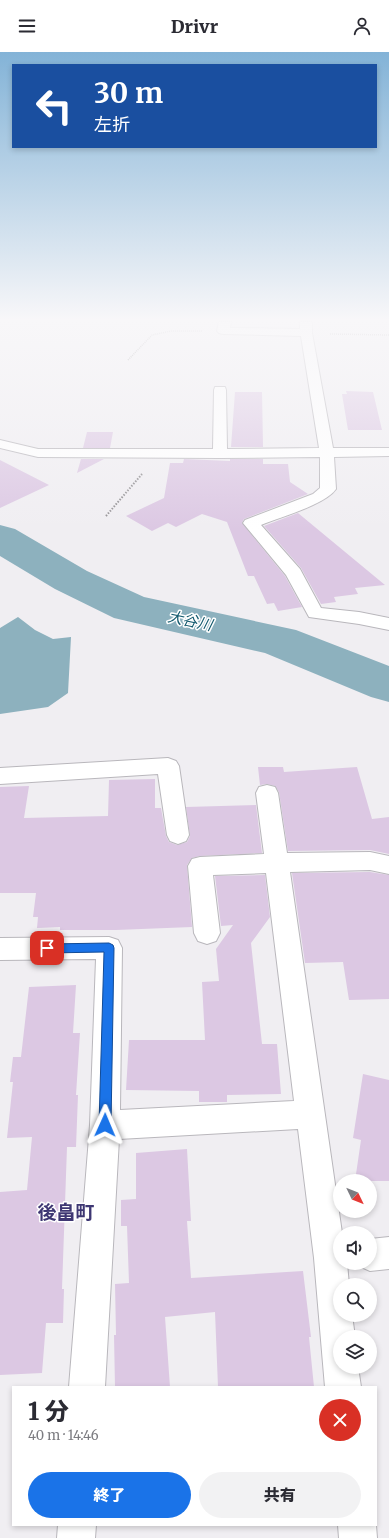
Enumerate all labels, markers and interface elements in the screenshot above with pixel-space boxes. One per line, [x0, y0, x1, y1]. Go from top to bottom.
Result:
icon: menu [16, 15, 38, 37]
text: Drivr [171, 15, 218, 38]
icon: person [351, 15, 373, 37]
text: 30 m [94, 75, 163, 111]
icon: left [28, 80, 80, 132]
text: 左折 [94, 113, 130, 136]
water label: 大谷川 [166, 607, 216, 635]
pin [30, 931, 64, 965]
icon: arrive [36, 937, 58, 959]
position arrow [84, 1104, 126, 1146]
north arrow [333, 1174, 377, 1218]
map controls [333, 1174, 377, 1374]
district label: 後畠町 [37, 1200, 95, 1224]
button: sound [333, 1226, 377, 1270]
button: search [333, 1278, 377, 1322]
button: layers [333, 1330, 377, 1374]
text: 1 分 [28, 1396, 69, 1427]
button: close [319, 1399, 361, 1441]
text: 40 m · 14:46 [28, 1427, 99, 1444]
button: 終了 [28, 1472, 191, 1518]
button: 共有 [199, 1472, 361, 1518]

